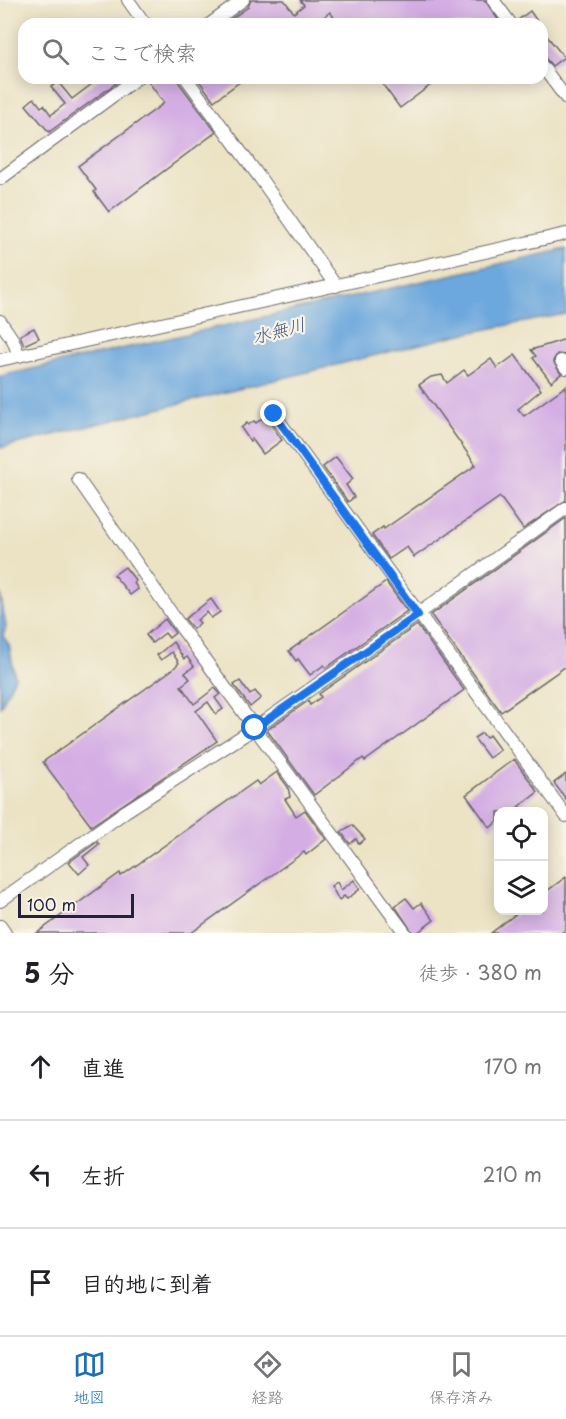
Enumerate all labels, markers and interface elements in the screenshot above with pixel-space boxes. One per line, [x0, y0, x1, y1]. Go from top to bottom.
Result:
search box [18, 18, 548, 84]
icon: search [39, 35, 72, 68]
text: ここで検索 [87, 35, 197, 68]
water label: 水無川 [249, 310, 308, 350]
route end [260, 400, 286, 426]
route start [241, 714, 267, 740]
map controls [494, 807, 548, 915]
button: locate [494, 807, 548, 861]
button: layers [494, 861, 548, 915]
scale bar [18, 891, 134, 918]
text: 100 m [27, 892, 76, 916]
text: 5 分 [24, 953, 74, 992]
text: 徒歩 · 380 m [419, 957, 542, 987]
icon: ahead [24, 1050, 57, 1083]
text: 直進 [81, 1050, 125, 1083]
text: 170 m [484, 1051, 542, 1081]
icon: left [24, 1158, 57, 1191]
text: 左折 [81, 1158, 125, 1191]
text: 210 m [483, 1159, 542, 1189]
icon: arrive [24, 1266, 57, 1299]
text: 目的地に到着 [81, 1266, 213, 1299]
tab: 地図 [73, 1348, 106, 1408]
tab: 経路 [251, 1348, 284, 1408]
tab: 保存済み [429, 1348, 493, 1408]

